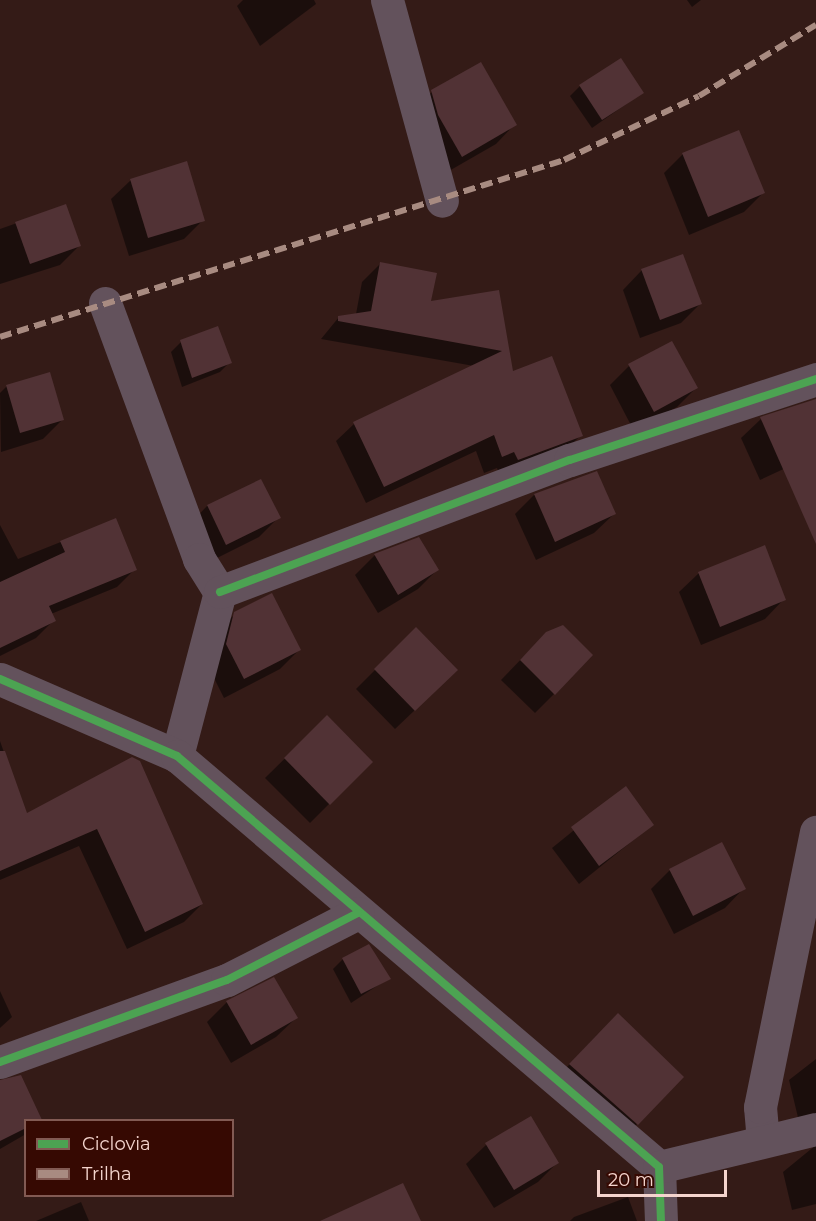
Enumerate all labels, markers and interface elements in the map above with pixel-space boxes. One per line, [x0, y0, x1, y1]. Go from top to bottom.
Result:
legend [24, 1119, 234, 1197]
text: Ciclovia [82, 1133, 151, 1155]
scale bar [600, 1158, 730, 1196]
text: Trilha [82, 1163, 132, 1185]
text: 20 m [608, 1169, 654, 1191]

